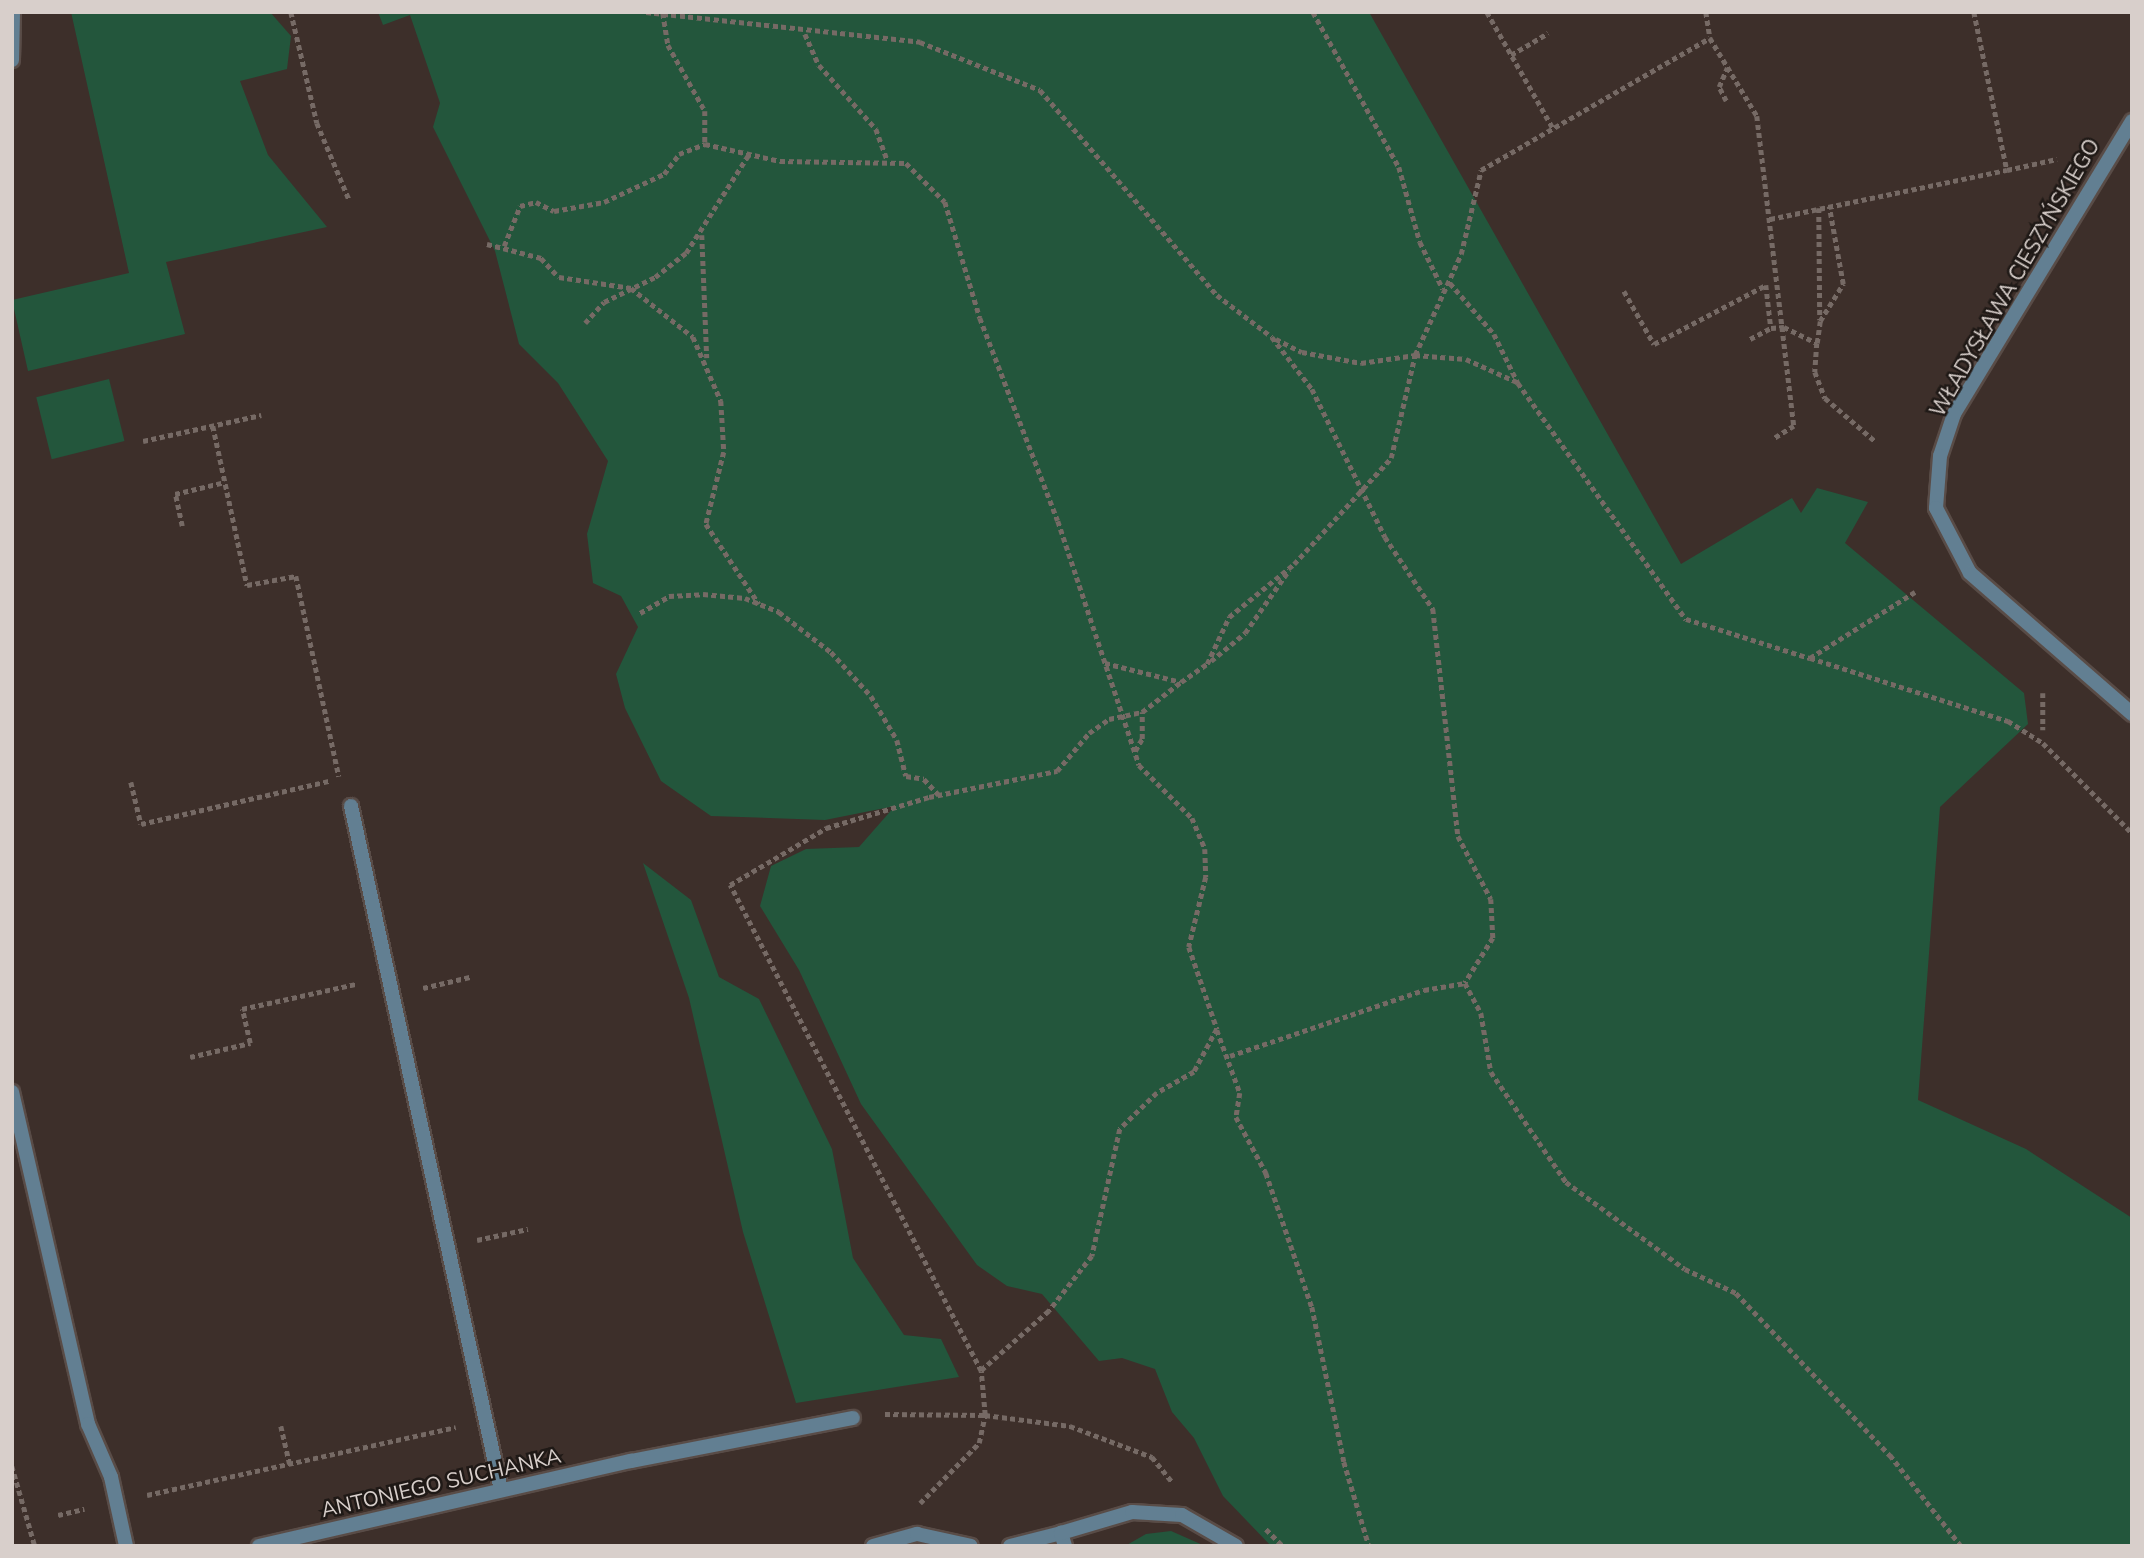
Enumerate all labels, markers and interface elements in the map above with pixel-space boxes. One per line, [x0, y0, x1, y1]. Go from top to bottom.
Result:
street label: WŁADYSŁAWA CIESZYŃSKIEGO [1925, 135, 2105, 421]
street label: ANTONIEGO SUCHANKA [319, 1443, 563, 1523]

